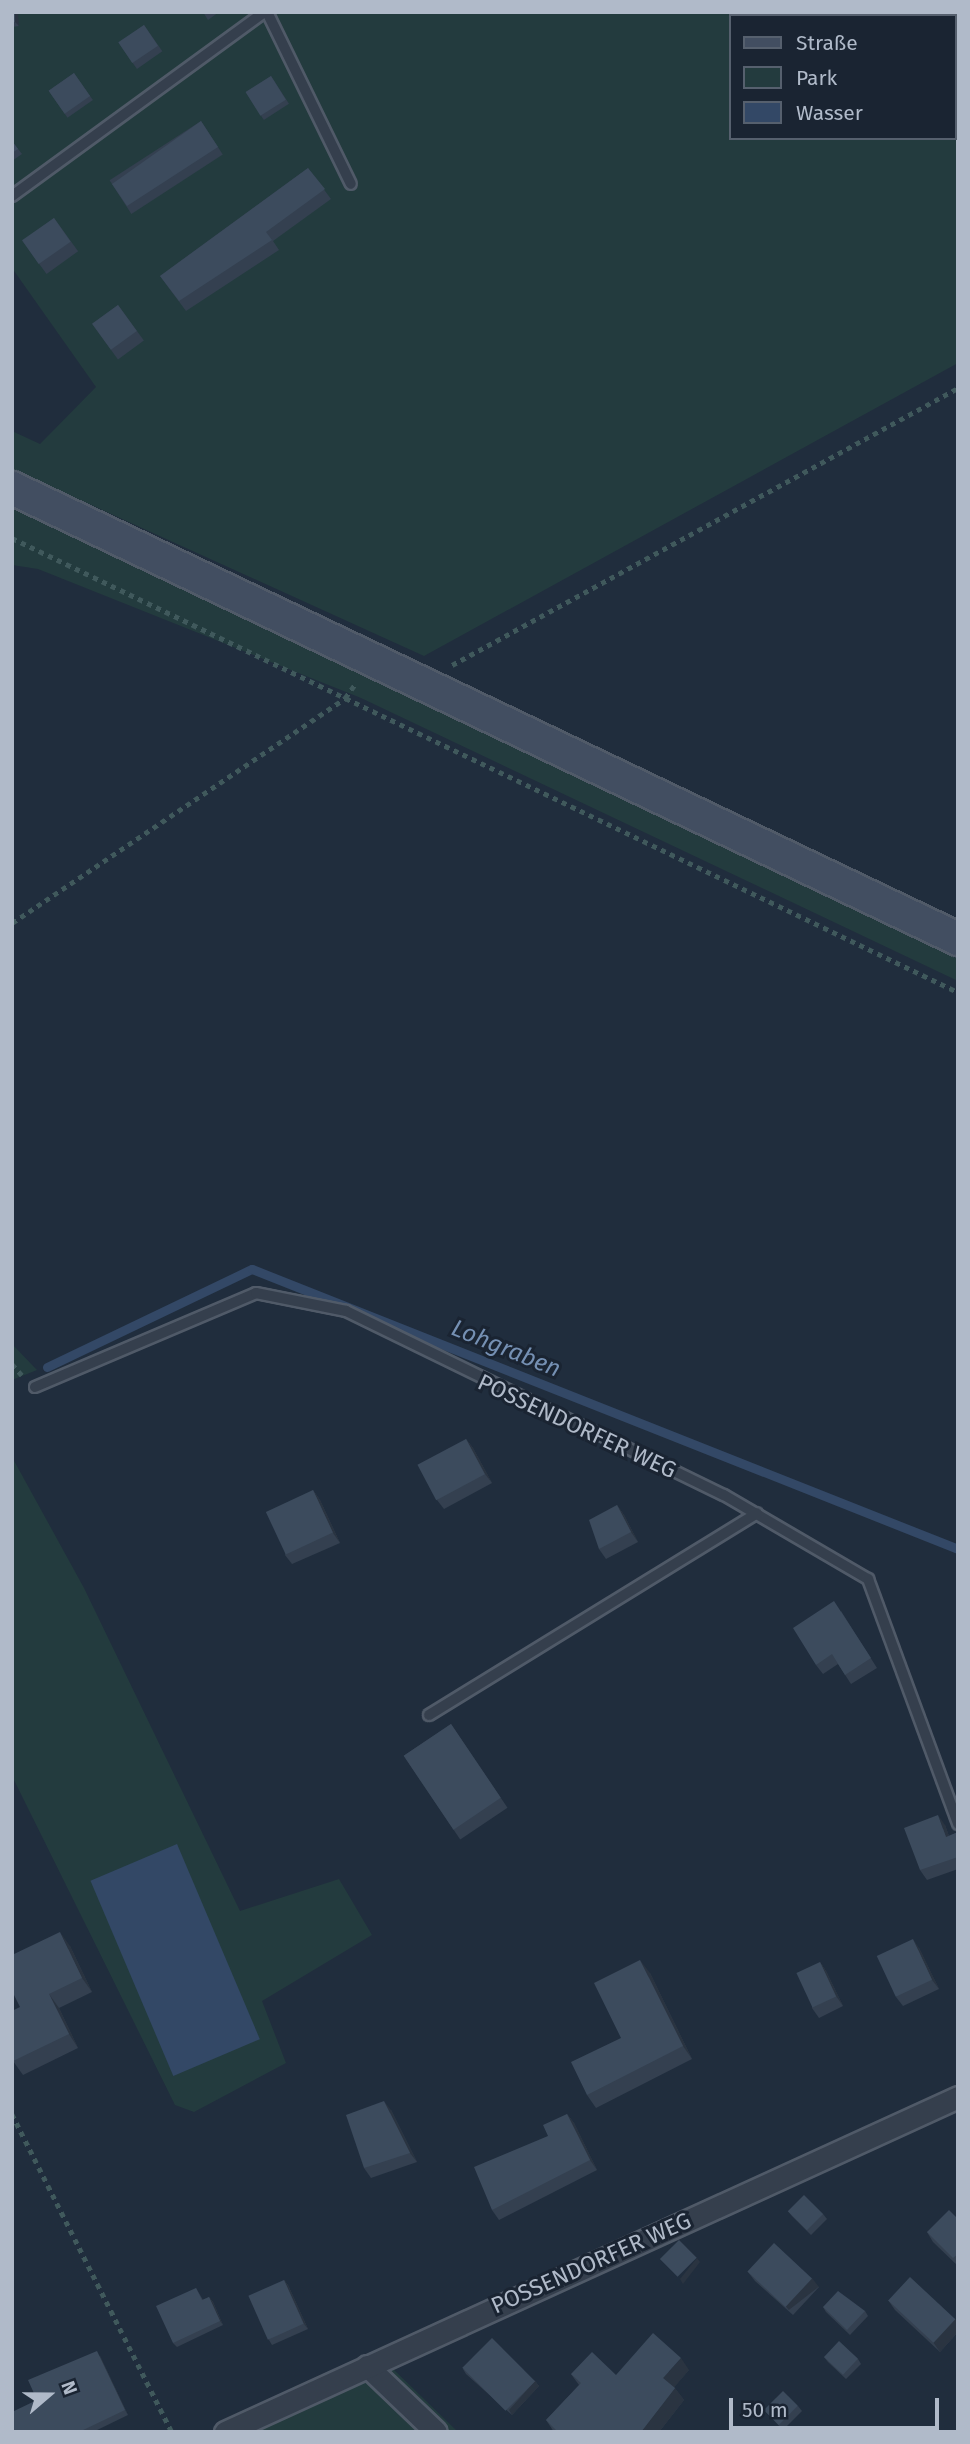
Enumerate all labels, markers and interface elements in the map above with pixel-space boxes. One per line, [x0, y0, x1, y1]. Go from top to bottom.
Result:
legend [729, 14, 956, 140]
text: Straße [796, 30, 858, 56]
text: Park [796, 65, 837, 91]
text: Wasser [796, 100, 863, 126]
water label: Lohgraben [447, 1314, 565, 1384]
street label: POSSENDORFER WEG [473, 1368, 681, 1484]
street label: POSSENDORFER WEG [487, 2206, 695, 2320]
north arrow [14, 2360, 84, 2430]
text: N [56, 2378, 82, 2397]
scale bar [732, 2384, 942, 2428]
text: 50 m [742, 2397, 788, 2423]

